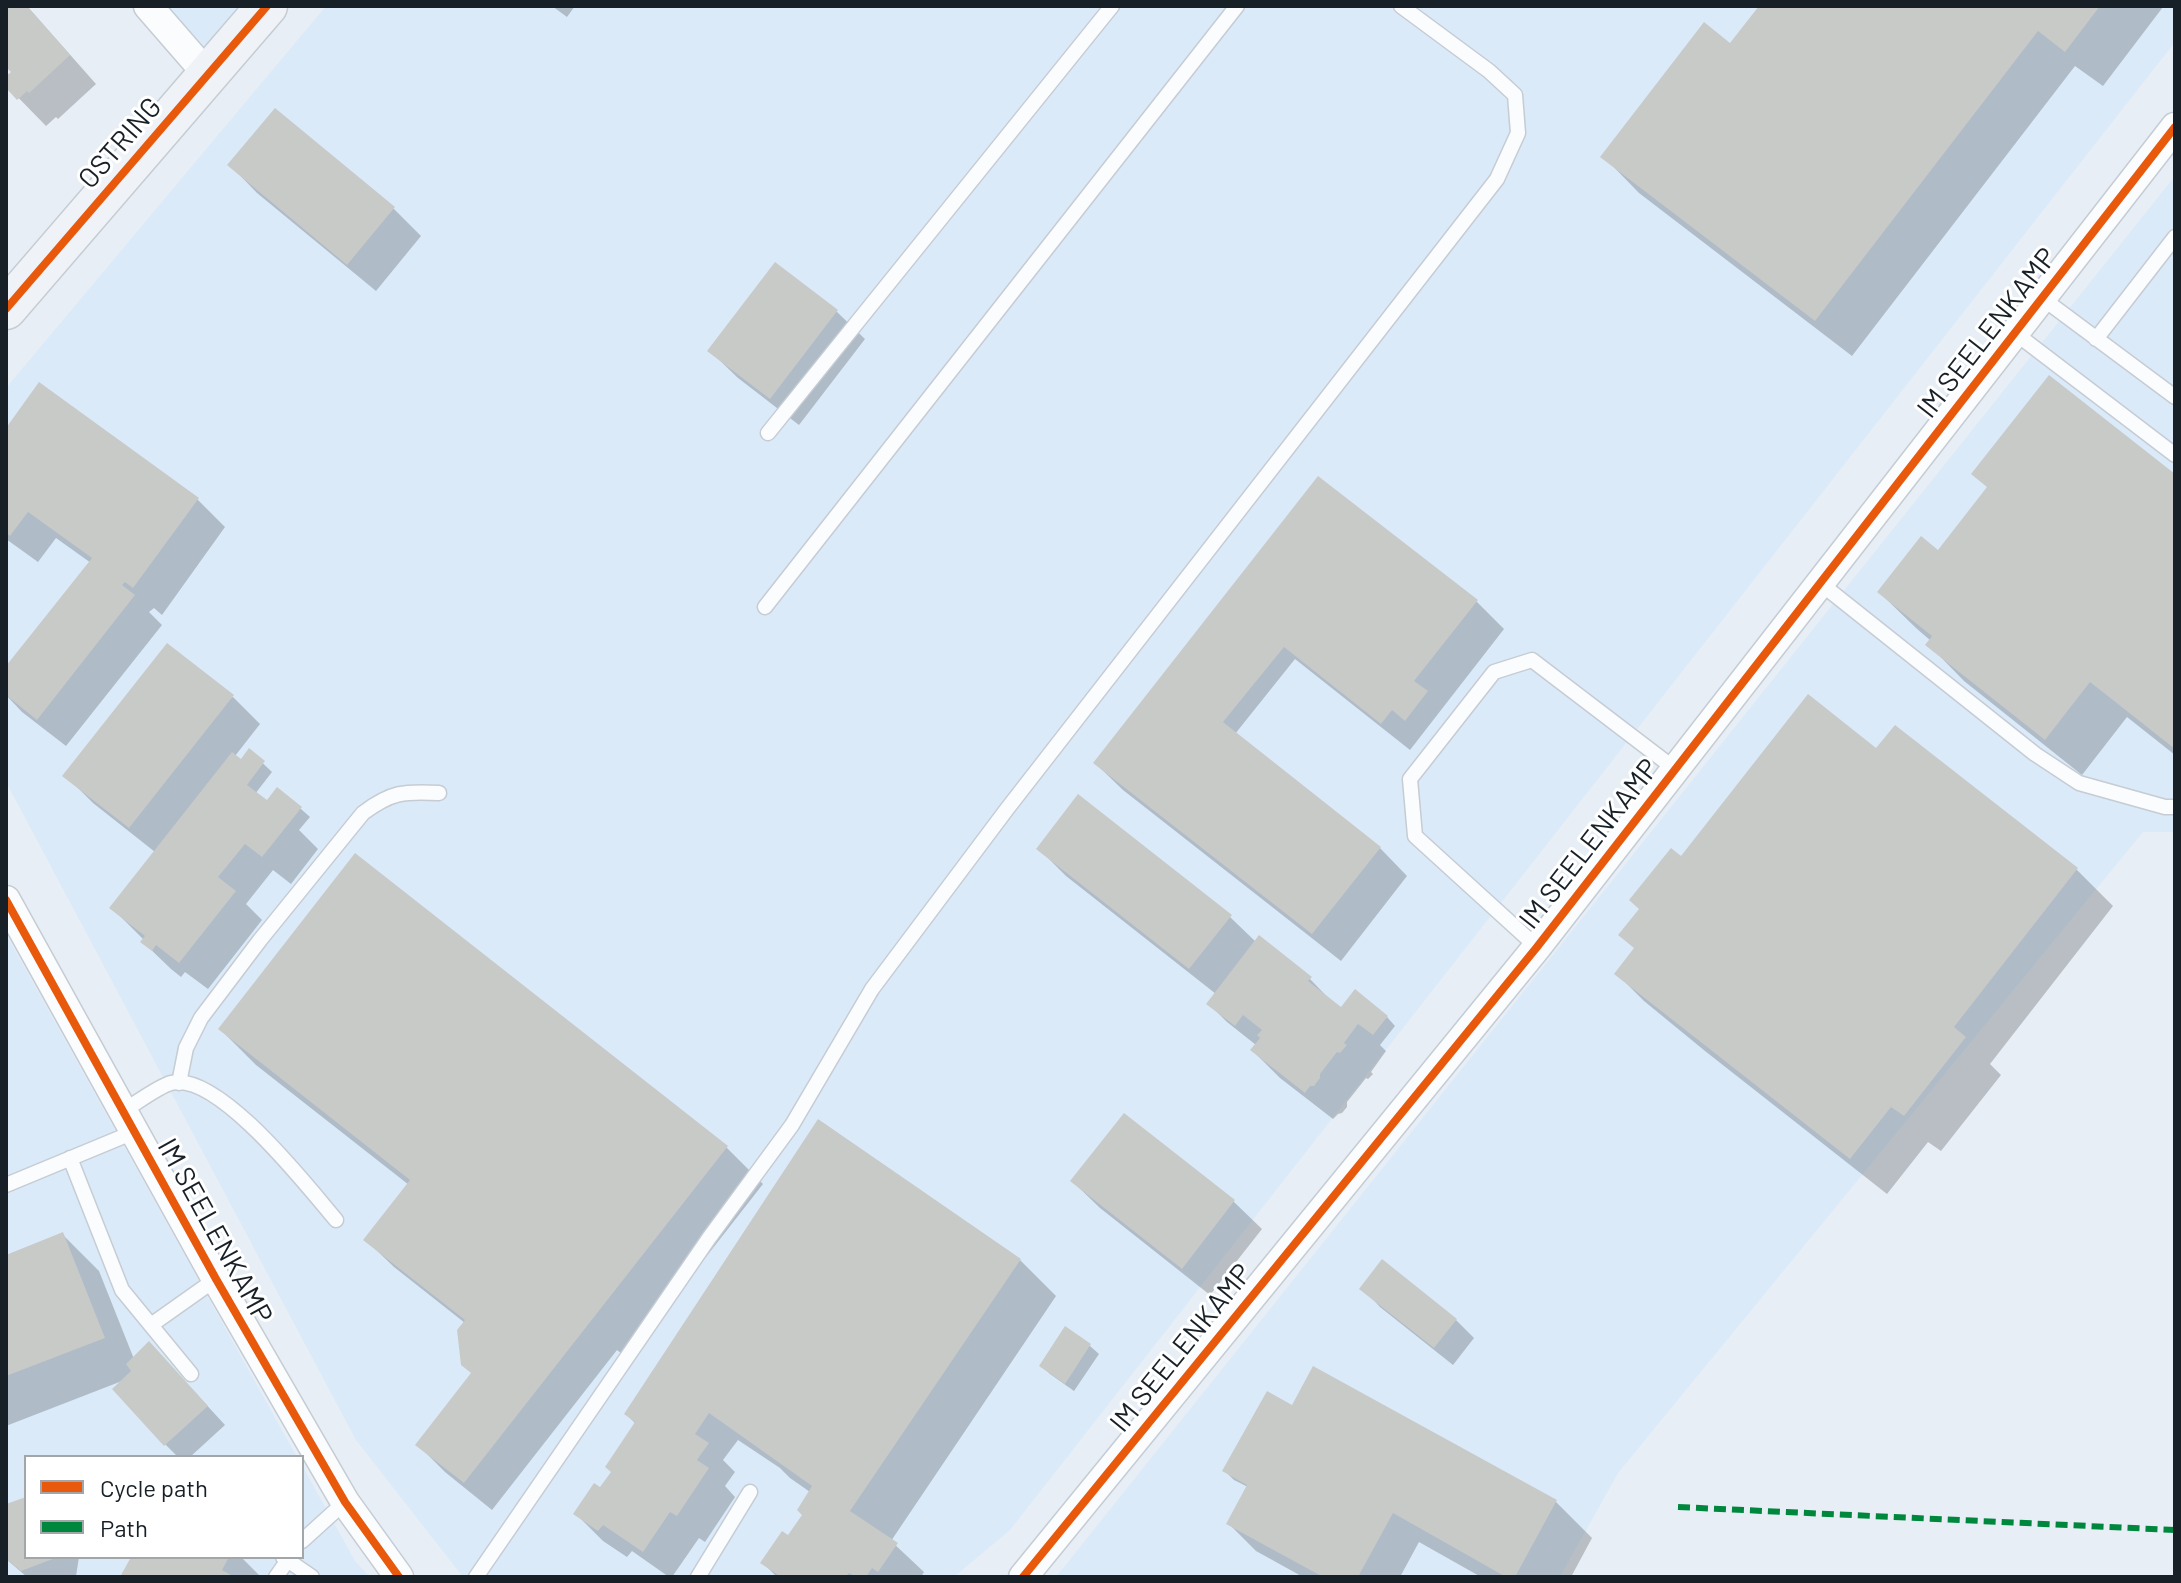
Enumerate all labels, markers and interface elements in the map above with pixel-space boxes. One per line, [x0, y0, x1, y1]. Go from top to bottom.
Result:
street label: OSTRING [71, 91, 169, 195]
street label: IM SEELENKAMP [1910, 241, 2064, 425]
street label: IM SEELENKAMP [1512, 752, 1666, 936]
street label: IM SEELENKAMP [150, 1133, 280, 1329]
street label: IM SEELENKAMP [1103, 1257, 1259, 1439]
legend [24, 1455, 304, 1559]
text: Cycle path [100, 1473, 208, 1502]
text: Path [100, 1513, 148, 1542]

